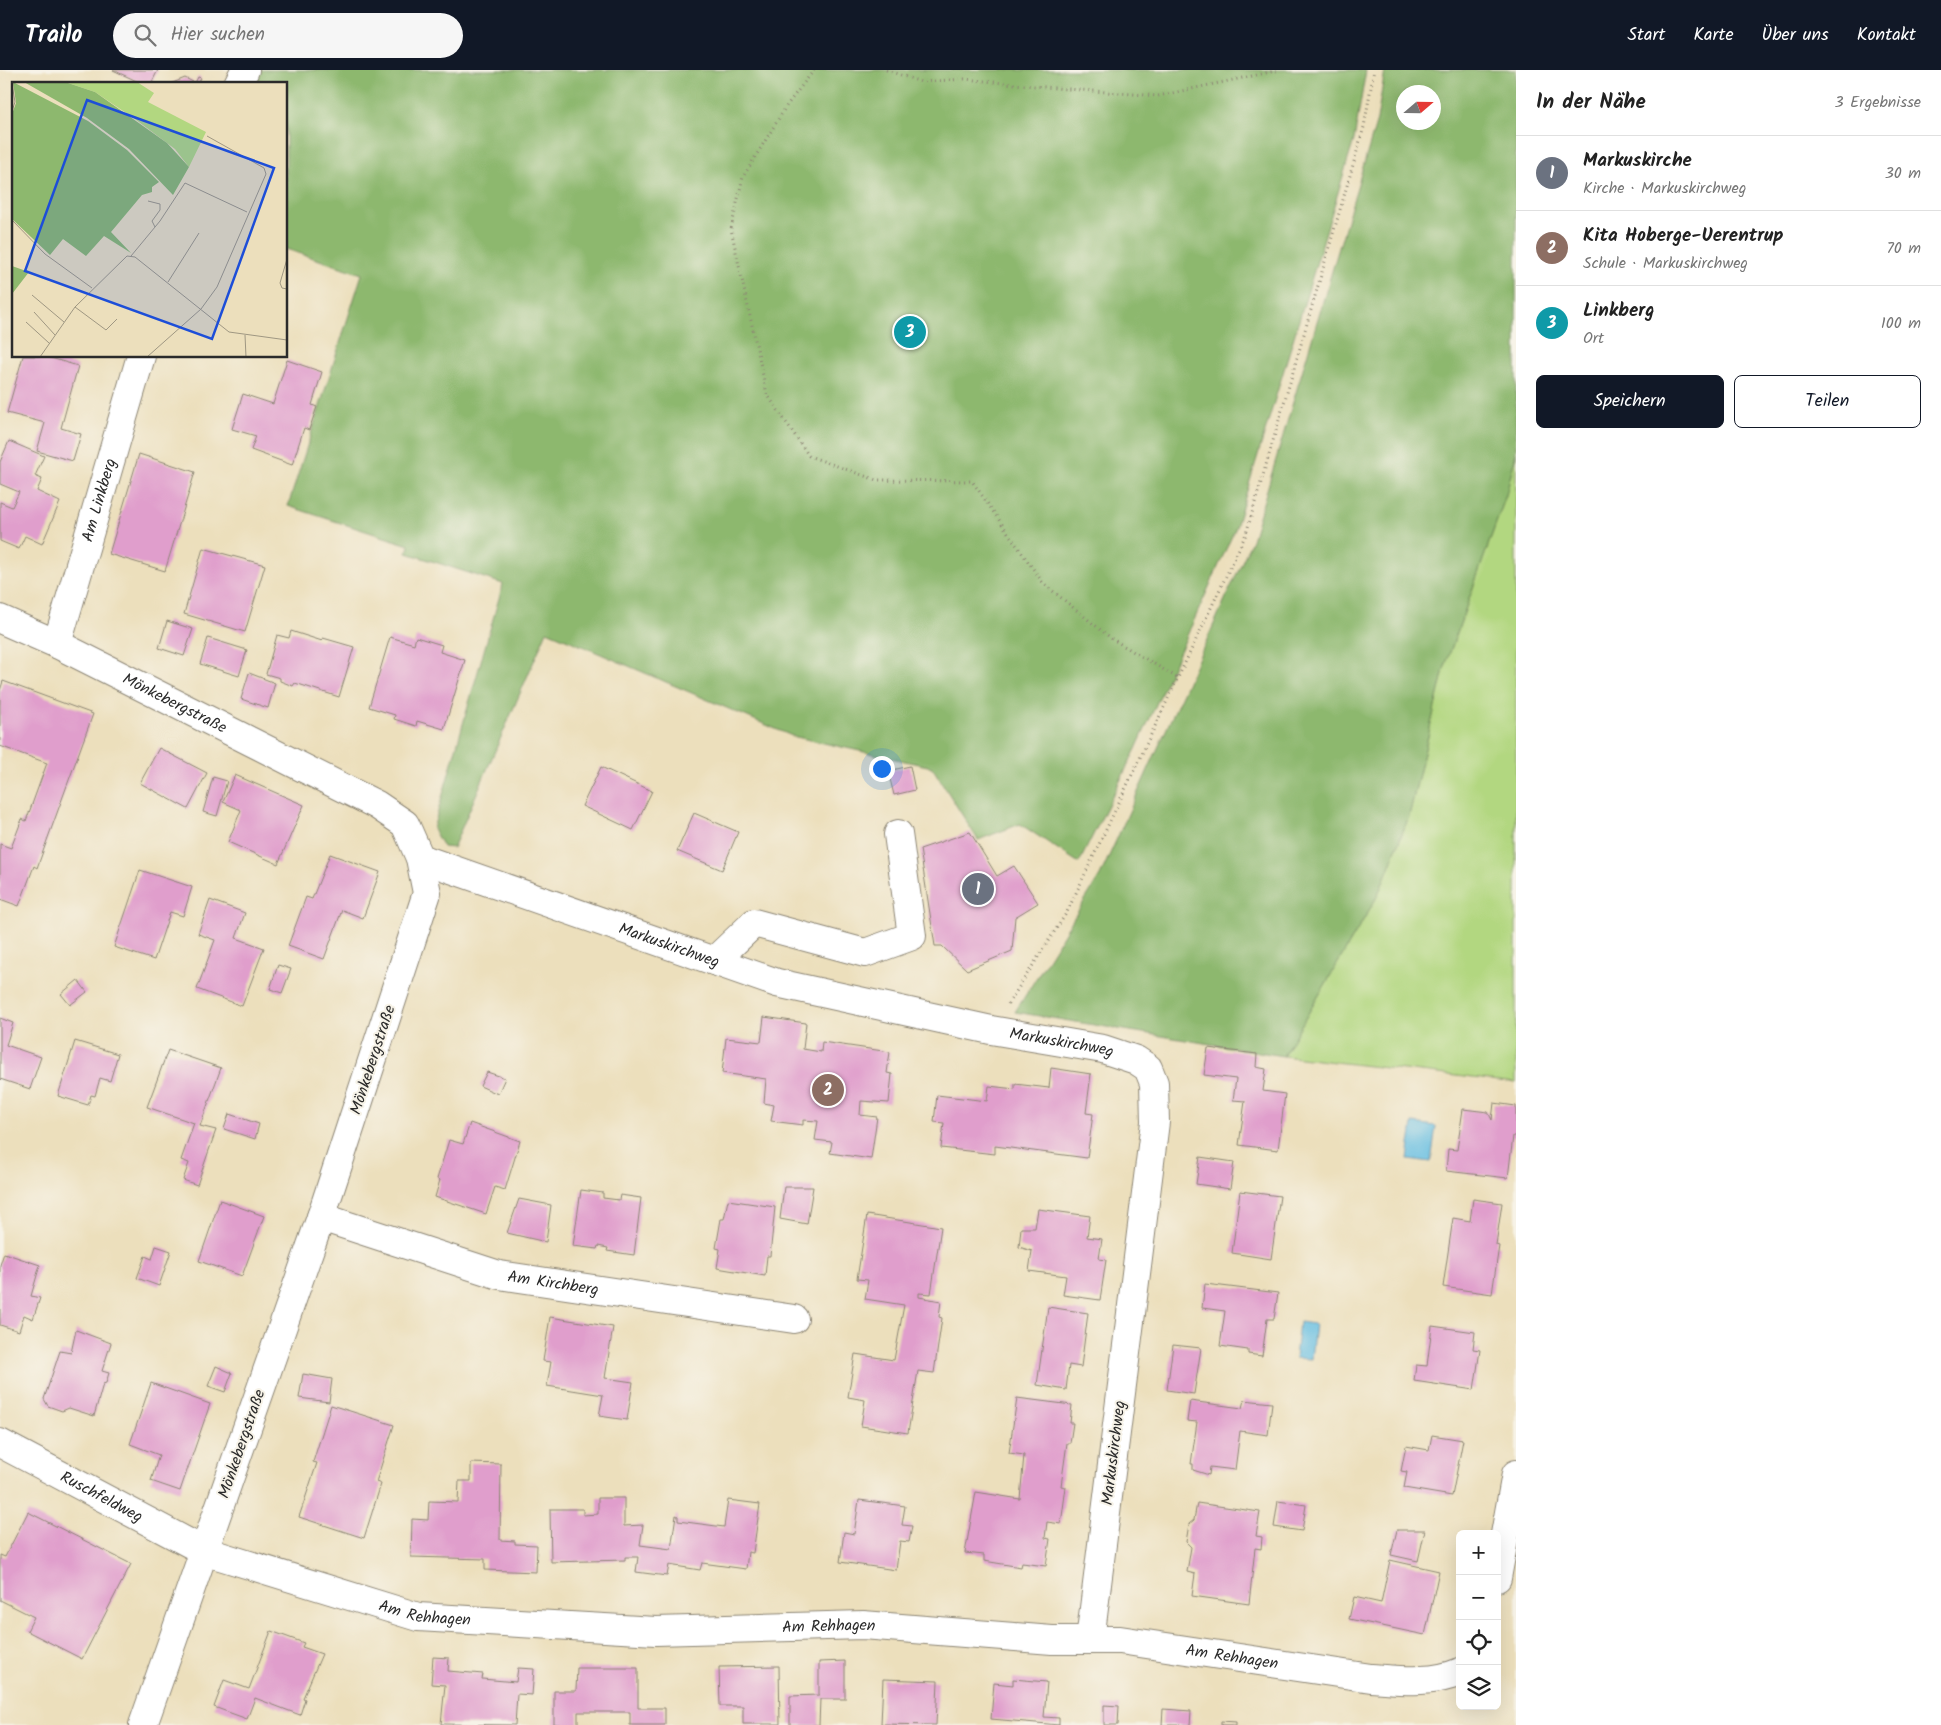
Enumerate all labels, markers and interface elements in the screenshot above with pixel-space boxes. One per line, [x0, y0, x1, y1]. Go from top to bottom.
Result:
search box [113, 13, 463, 58]
text: Trailo [25, 16, 83, 55]
text: Hier suchen [171, 20, 265, 50]
icon: search [131, 21, 159, 49]
text: Start [1627, 21, 1665, 50]
text: Karte [1693, 21, 1733, 50]
text: Über uns [1761, 21, 1829, 50]
text: Kontakt [1857, 21, 1916, 50]
inset map [12, 82, 288, 358]
north arrow [1396, 85, 1441, 130]
text: In der Nähe [1536, 86, 1646, 119]
text: 3 Ergebnisse [1834, 90, 1921, 115]
text: Markuskirche [1583, 146, 1692, 176]
text: 1 [1550, 161, 1554, 186]
text: 30 m [1885, 161, 1921, 186]
text: Kirche · Markuskirchweg [1583, 176, 1746, 201]
text: Kita Hoberge-Uerentrup [1583, 221, 1784, 251]
text: 2 [1547, 236, 1557, 261]
text: 70 m [1886, 236, 1921, 261]
text: Schule · Markuskirchweg [1583, 251, 1748, 276]
text: Linkberg [1583, 296, 1654, 326]
text: 3 [1548, 311, 1556, 336]
text: 100 m [1881, 311, 1921, 336]
pin: 3 [894, 313, 926, 351]
text: Ort [1583, 326, 1604, 351]
button: Speichern [1536, 375, 1724, 428]
button: Teilen [1734, 375, 1921, 428]
street label: Am Linkberg [75, 455, 123, 545]
street label: Mönkebergstraße [118, 666, 231, 740]
your location [869, 756, 895, 782]
pin: 1 [962, 870, 994, 908]
street label: Markuskirchweg [615, 916, 723, 974]
street label: Mönkebergstraße [344, 1002, 402, 1118]
street label: Markuskirchweg [1008, 1021, 1117, 1064]
pin: 2 [812, 1071, 844, 1109]
street label: Am Kirchberg [506, 1264, 600, 1302]
street label: Mönkebergstraße [212, 1386, 272, 1502]
street label: Markuskirchweg [1095, 1399, 1133, 1507]
street label: Ruschfeldweg [56, 1465, 147, 1529]
map controls [1456, 1530, 1501, 1710]
button: + [1456, 1530, 1501, 1575]
button: − [1456, 1575, 1501, 1620]
street label: Am Rehhagen [376, 1593, 472, 1633]
street label: Am Rehhagen [782, 1612, 876, 1640]
button: locate [1456, 1620, 1501, 1665]
street label: Am Rehhagen [1184, 1638, 1280, 1676]
button: layers [1456, 1665, 1501, 1710]

